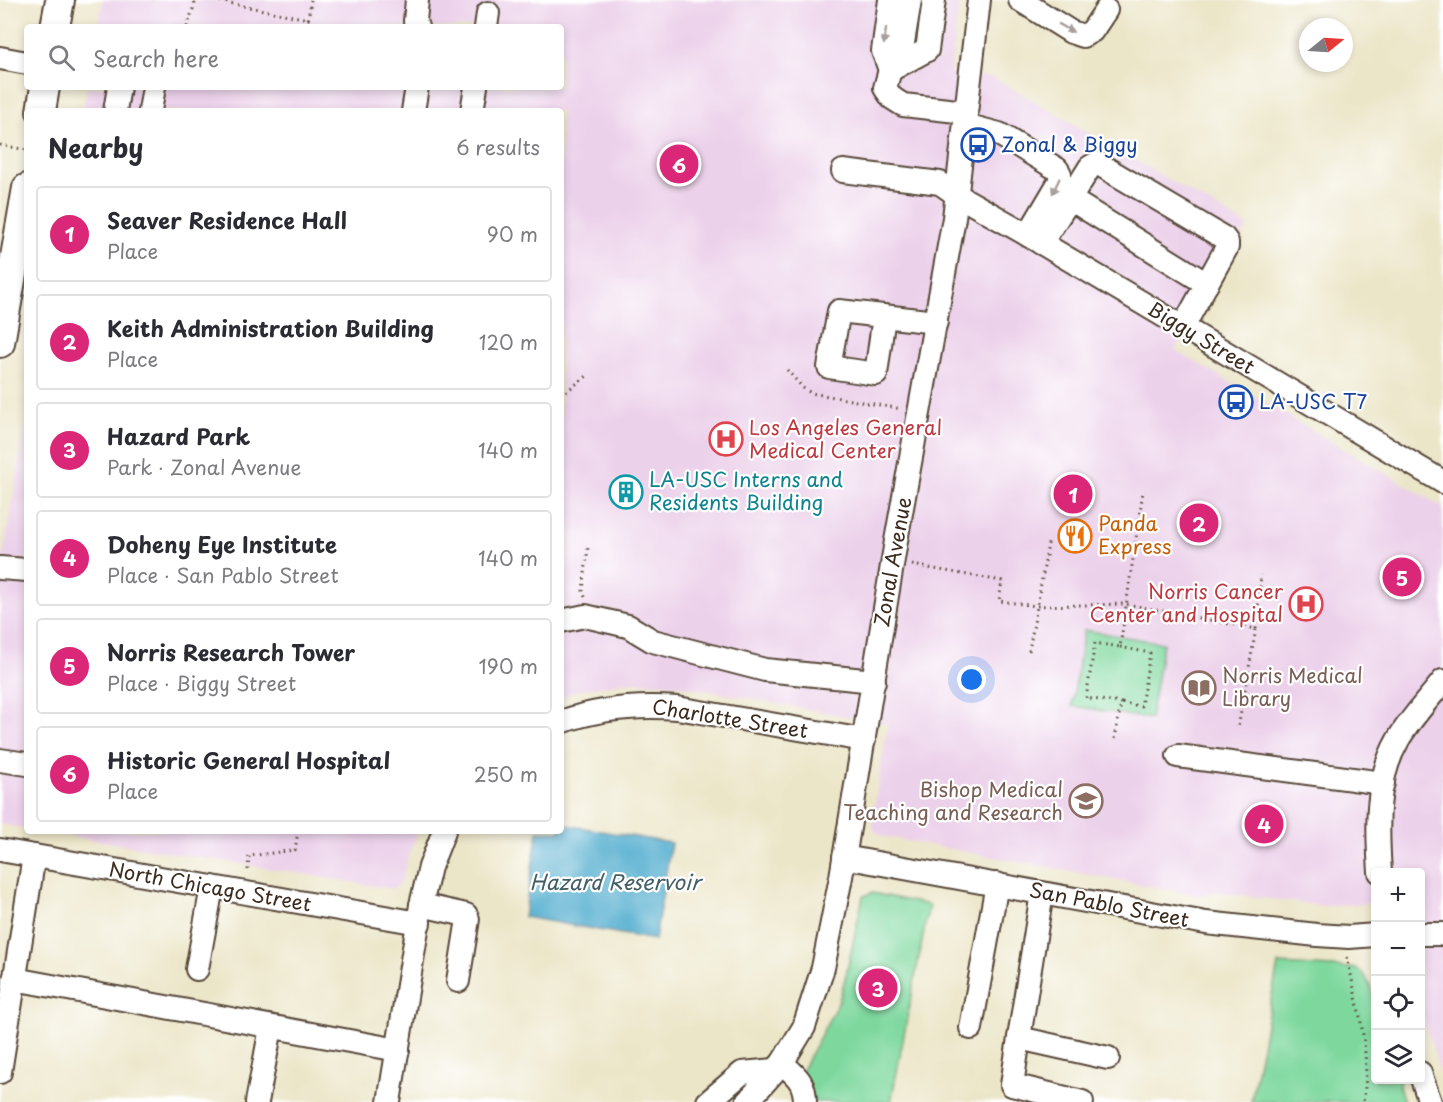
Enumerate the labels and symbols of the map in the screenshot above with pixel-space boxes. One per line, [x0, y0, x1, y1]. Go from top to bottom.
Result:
north arrow [1299, 18, 1353, 72]
one-way arrow [1058, 23, 1075, 33]
one-way arrow [881, 26, 890, 45]
bus stop icon: Zonal & Biggy [960, 127, 996, 163]
place label: Zonal & Biggy [1001, 129, 1137, 159]
pin: 6 [660, 142, 698, 186]
one-way arrow [1051, 177, 1061, 195]
street label: Biggy Street [1142, 293, 1261, 381]
bus stop icon: LA-USC T7 [1218, 384, 1254, 420]
place label: LA-USC T7 [1259, 386, 1367, 416]
place label: Los Angeles General Medical Center [749, 412, 942, 465]
hospital icon: Los Angeles General Medical Center [708, 421, 744, 457]
place label: LA-USC Interns and Residents Building [649, 464, 843, 517]
pin: 1 [1054, 472, 1092, 516]
building icon: LA-USC Interns and Residents Building [608, 474, 644, 510]
street label: Zonal Avenue [866, 495, 918, 629]
pin: 2 [1180, 500, 1218, 546]
place label: Panda Express [1098, 508, 1171, 561]
restaurant icon: Panda Express [1057, 518, 1093, 554]
pin: 5 [1382, 554, 1422, 600]
place label: Norris Cancer Center and Hospital [1090, 576, 1284, 629]
hospital icon: Norris Cancer Center and Hospital [1288, 586, 1324, 622]
place label: Norris Medical Library [1222, 660, 1363, 713]
your location [957, 665, 986, 694]
library icon: Norris Medical Library [1181, 670, 1217, 706]
street label: Charlotte Street [650, 691, 810, 745]
place label: Bishop Medical Teaching and Research [843, 774, 1063, 827]
school or university icon: Bishop Medical Teaching and Research [1068, 783, 1104, 819]
pin: 4 [1244, 802, 1284, 846]
street label: North Chicago Street [107, 853, 314, 919]
water label: Hazard Reservoir [530, 865, 704, 897]
street label: San Pablo Street [1027, 874, 1192, 934]
pin: 3 [858, 966, 898, 1010]

